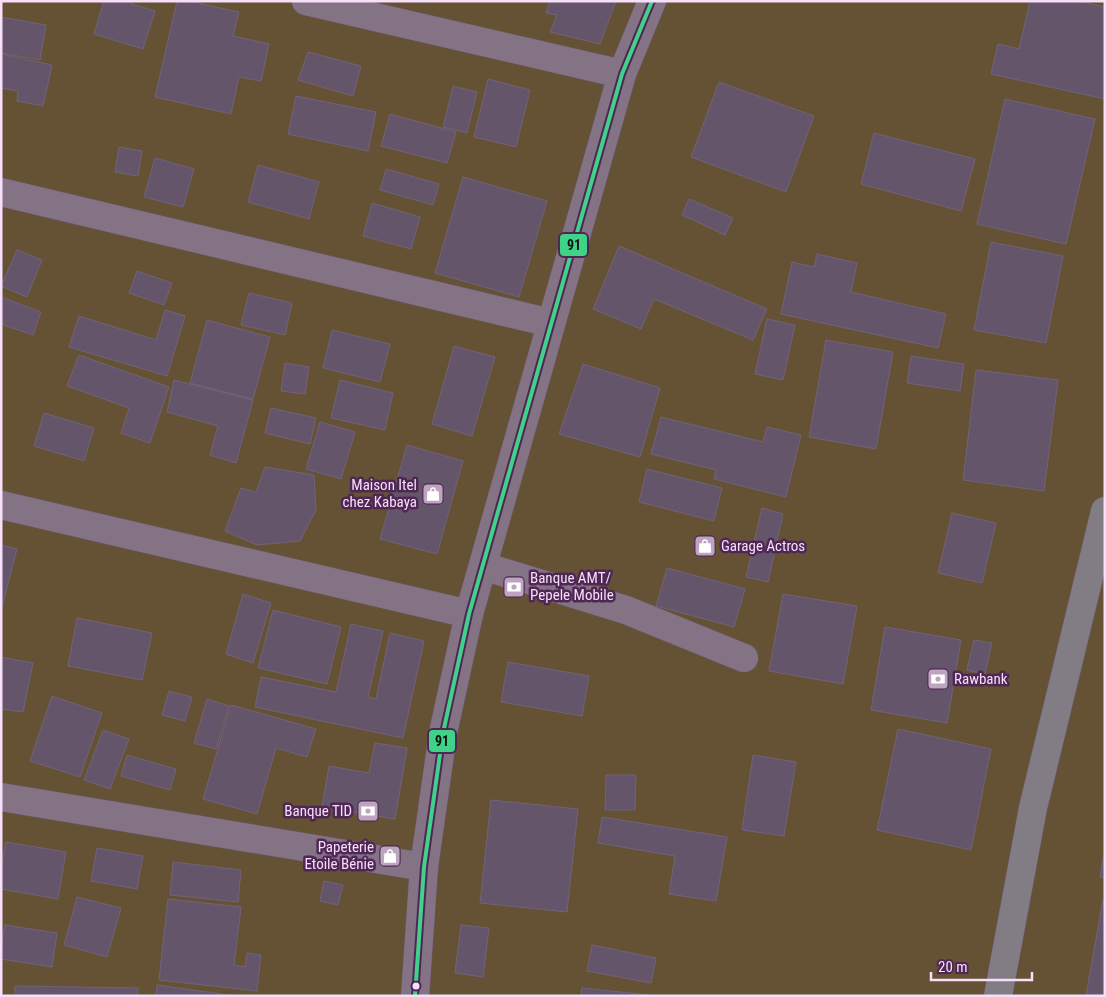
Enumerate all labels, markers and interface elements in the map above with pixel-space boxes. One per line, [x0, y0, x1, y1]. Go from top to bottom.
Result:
line badge: 91 [559, 233, 588, 257]
text: 91 [567, 237, 581, 253]
place label: Maison Itel chez Kabaya [343, 476, 417, 511]
shop icon: Maison Itel chez Kabaya [421, 482, 445, 506]
shop icon: Garage Actros [693, 534, 717, 558]
place label: Garage Actros [721, 537, 805, 555]
place label: Banque AMT/ Pepele Mobile [530, 569, 614, 604]
bank icon: Banque AMT/ Pepele Mobile [502, 575, 526, 599]
bank icon: Rawbank [926, 667, 950, 691]
place label: Rawbank [954, 670, 1008, 688]
line badge: 91 [428, 729, 456, 753]
text: 91 [435, 733, 449, 749]
bank icon: Banque TID [356, 799, 380, 823]
place label: Banque TID [284, 802, 352, 820]
place label: Papeterie Etoile Bénie [304, 838, 374, 873]
shop icon: Papeterie Etoile Bénie [378, 844, 402, 868]
scale bar [931, 950, 1032, 982]
text: 20 m [938, 958, 968, 976]
unlabelled marker [411, 981, 421, 991]

